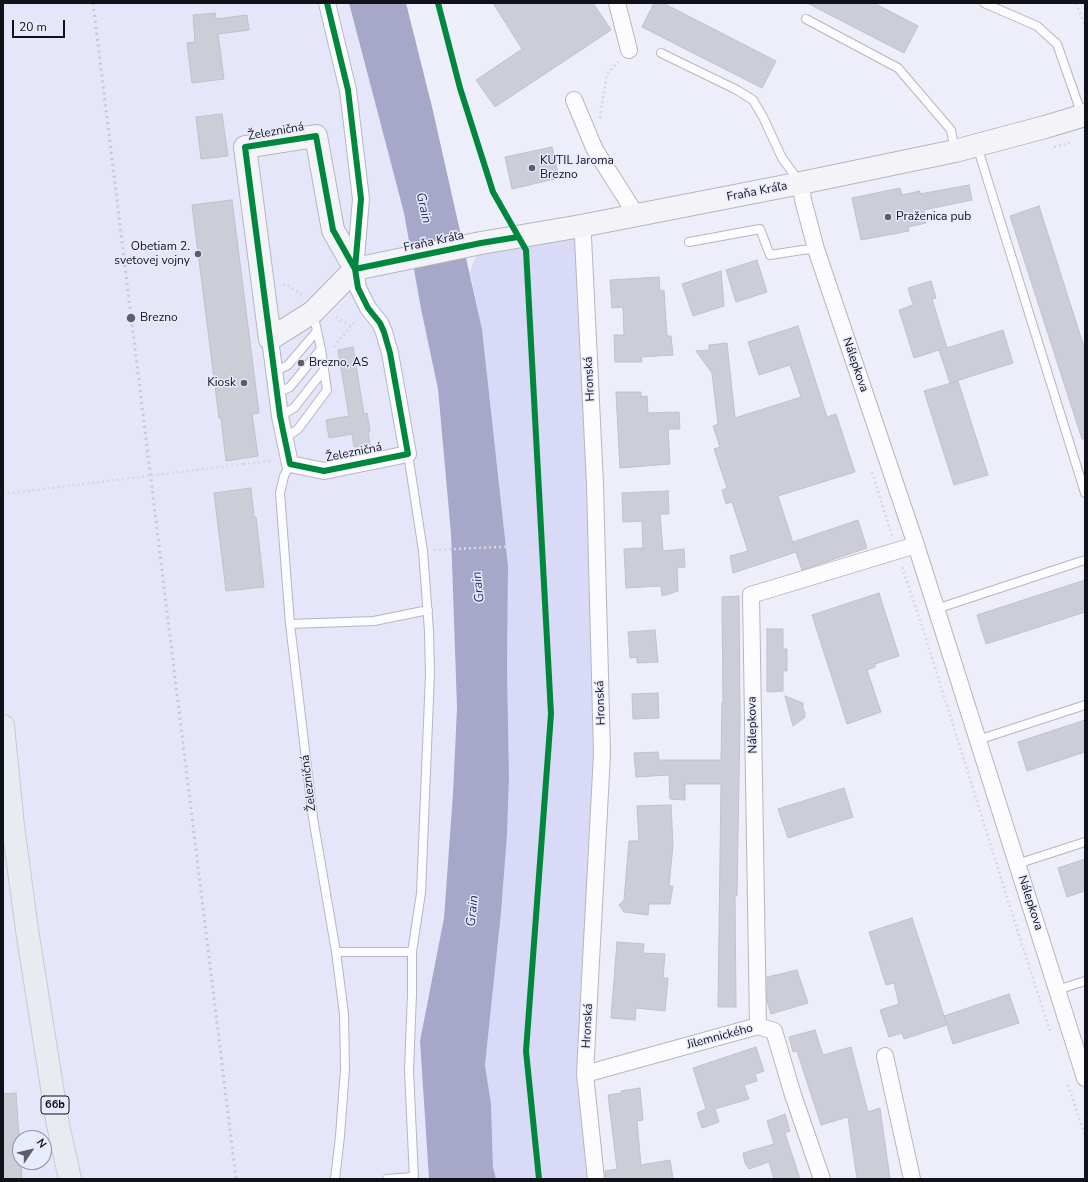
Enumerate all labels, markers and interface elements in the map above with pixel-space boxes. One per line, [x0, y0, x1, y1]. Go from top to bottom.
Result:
scale bar [14, 12, 67, 38]
text: 20 m [19, 19, 47, 35]
street label: Železničná [247, 120, 305, 144]
place label: KUTIL Jaroma Brezno [540, 154, 614, 182]
marker: KUTIL Jaroma Brezno [527, 163, 537, 173]
street label: Fraňa Kráľa [726, 179, 788, 205]
water label: Grain [412, 191, 434, 225]
place label: Praženica pub [896, 210, 971, 224]
marker: Praženica pub [883, 212, 893, 222]
street label: Fraňa Kráľa [403, 229, 465, 255]
place label: Obetiam 2. svetovej vojny [114, 240, 190, 268]
marker: Obetiam 2. svetovej vojny [193, 249, 203, 259]
place label: Brezno [140, 311, 178, 325]
marker: Brezno [125, 312, 137, 324]
street label: Nálepkova [839, 336, 871, 394]
place label: Brezno, AS [309, 356, 368, 370]
street label: Hronská [582, 356, 598, 402]
marker: Brezno, AS [296, 358, 306, 368]
place label: Kiosk [207, 376, 236, 390]
marker: Kiosk [239, 378, 249, 388]
street label: Železničná [325, 440, 383, 466]
water label: Grain [470, 571, 488, 603]
street label: Hronská [593, 680, 609, 726]
street label: Nálepkova [745, 696, 761, 754]
street label: Železničná [298, 754, 320, 812]
street label: Nálepkova [1014, 874, 1046, 932]
water label: Grain [464, 895, 482, 927]
street label: Hronská [580, 1003, 596, 1049]
street label: Jilemnického [685, 1021, 755, 1053]
road number: 66b [41, 1096, 69, 1114]
north arrow [12, 1130, 52, 1170]
text: N [33, 1136, 50, 1151]

